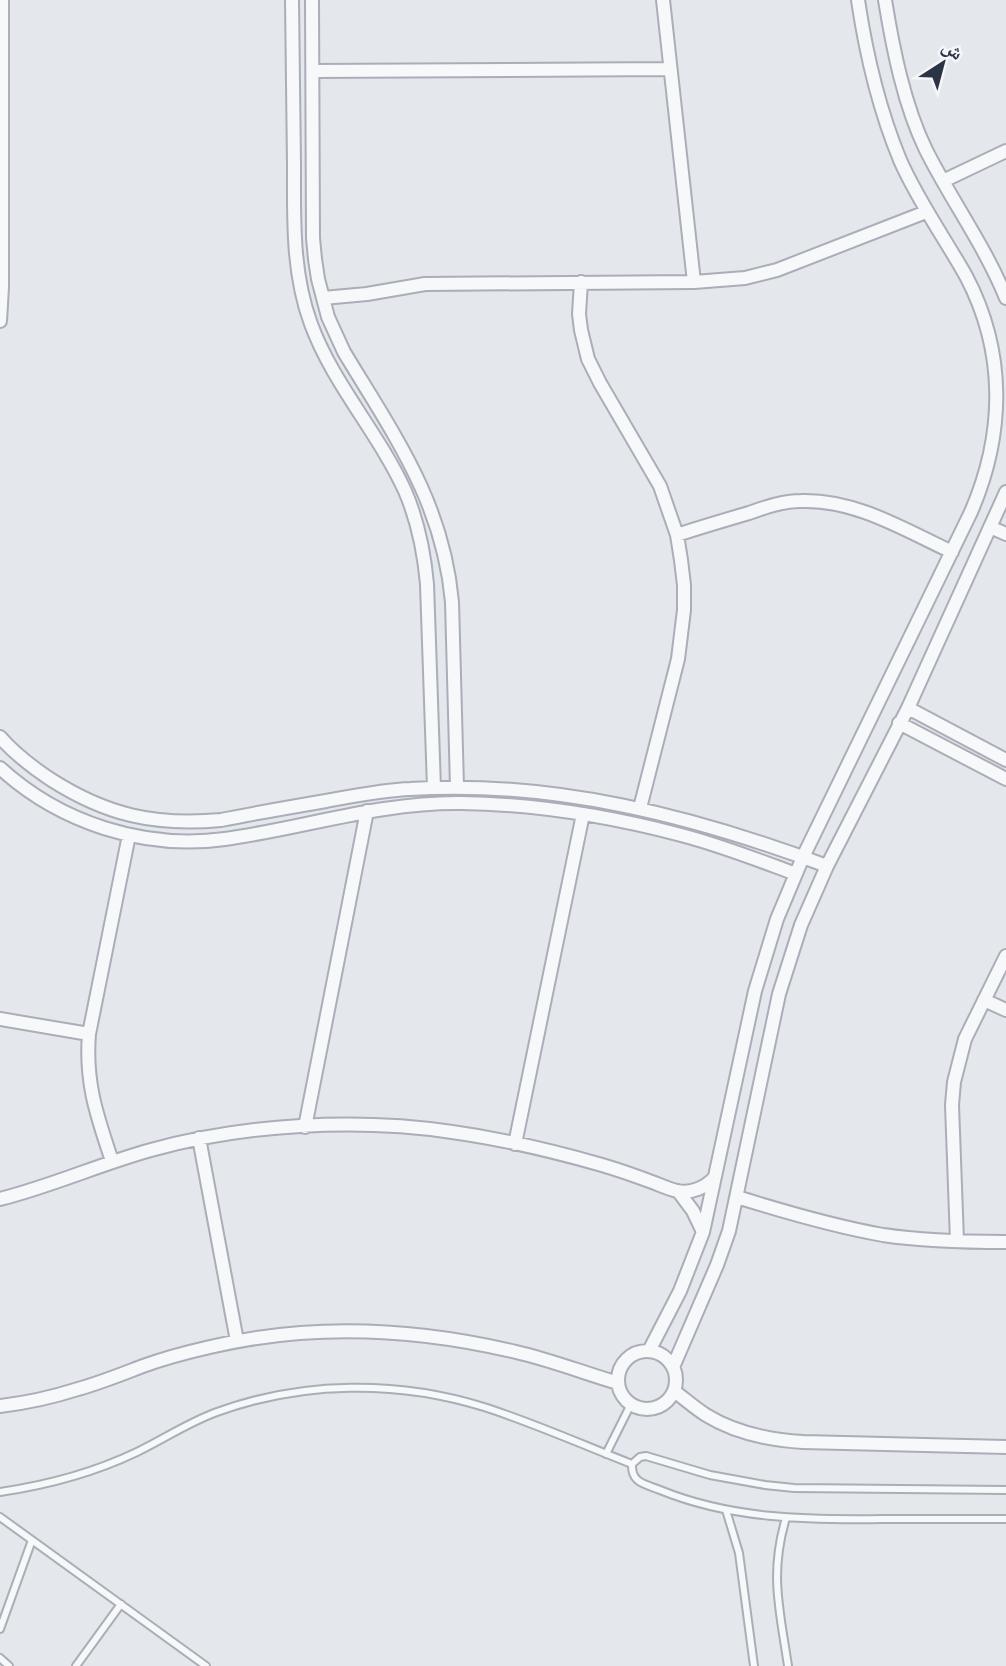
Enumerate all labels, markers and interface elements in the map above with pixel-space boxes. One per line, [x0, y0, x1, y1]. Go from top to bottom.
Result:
north arrow [908, 28, 978, 98]
text: ش [938, 34, 968, 65]

